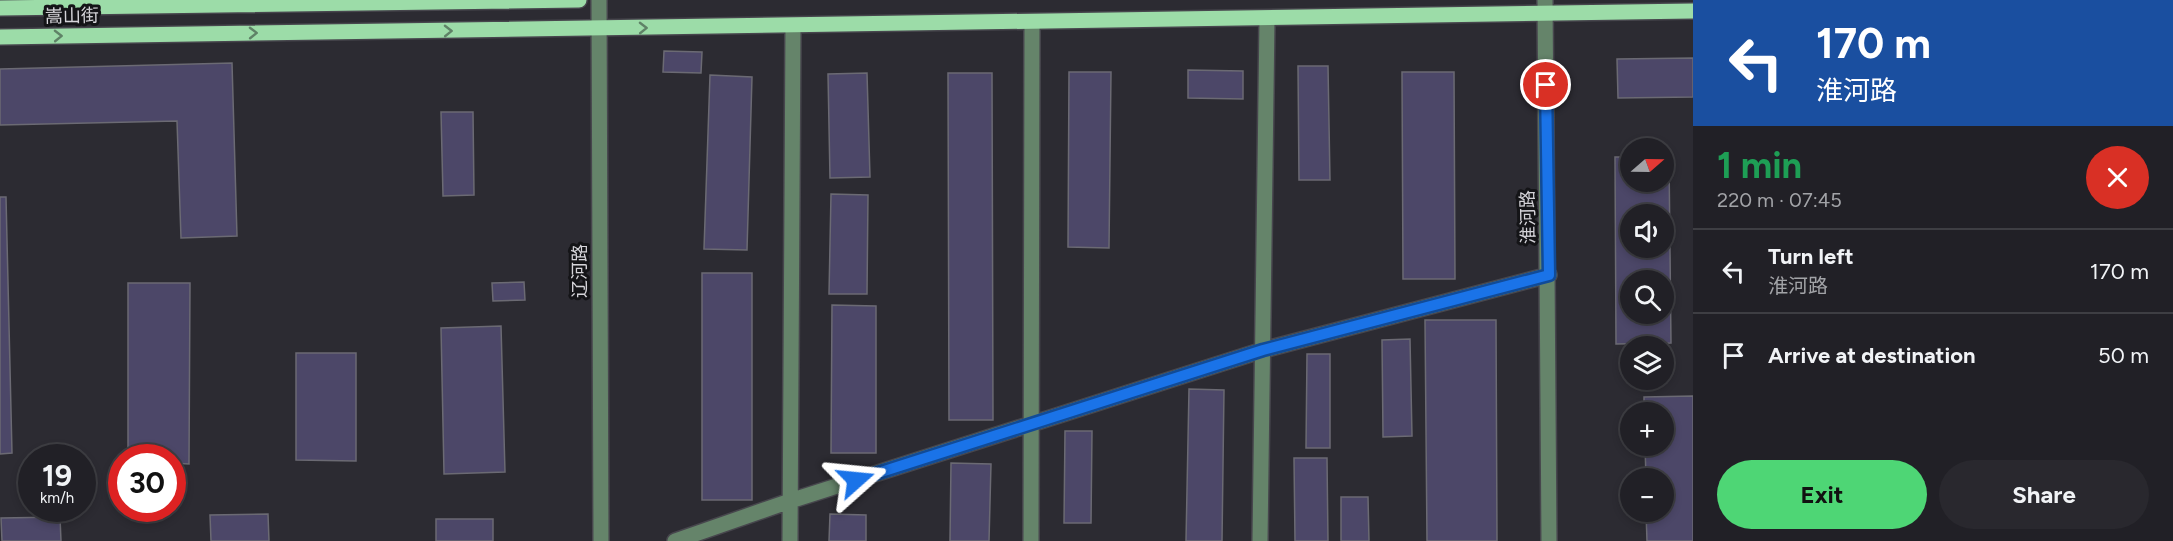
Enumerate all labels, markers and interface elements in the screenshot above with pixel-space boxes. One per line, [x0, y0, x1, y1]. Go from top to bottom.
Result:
street label: 嵩山街 [45, 5, 99, 27]
text: 170 m [1816, 18, 1931, 69]
one-way arrow [639, 22, 648, 34]
one-way arrow [444, 24, 453, 37]
icon: left [1717, 24, 1795, 102]
one-way arrow [249, 27, 258, 40]
one-way arrow [54, 30, 63, 42]
pin [1520, 59, 1571, 110]
icon: arrive [1529, 68, 1562, 101]
text: 淮河路 [1816, 74, 1897, 107]
north arrow [1620, 138, 1674, 192]
map controls [1620, 138, 1674, 522]
text: 1 min [1717, 144, 1802, 187]
button: close [2086, 146, 2149, 209]
text: 220 m · 07:45 [1717, 188, 1842, 212]
street label: 淮河路 [1517, 190, 1539, 244]
button: sound [1620, 204, 1674, 258]
text: Turn left [1768, 243, 1854, 270]
street label: 辽河路 [569, 244, 591, 298]
icon: left [1717, 255, 1750, 288]
text: 170 m [2090, 258, 2149, 285]
button: search [1620, 270, 1674, 324]
text: 淮河路 [1768, 274, 1828, 298]
button: layers [1620, 336, 1674, 390]
icon: arrive [1717, 339, 1750, 372]
text: Arrive at destination [1768, 342, 1976, 369]
text: 50 m [2098, 342, 2149, 369]
button: + [1620, 402, 1674, 456]
speed limit sign: 30 [108, 444, 186, 522]
position arrow [824, 448, 888, 512]
text: 19 [42, 457, 72, 494]
button: Exit [1717, 460, 1927, 529]
button: Share [1939, 460, 2149, 529]
button: − [1620, 468, 1674, 522]
text: km/h [40, 489, 74, 507]

